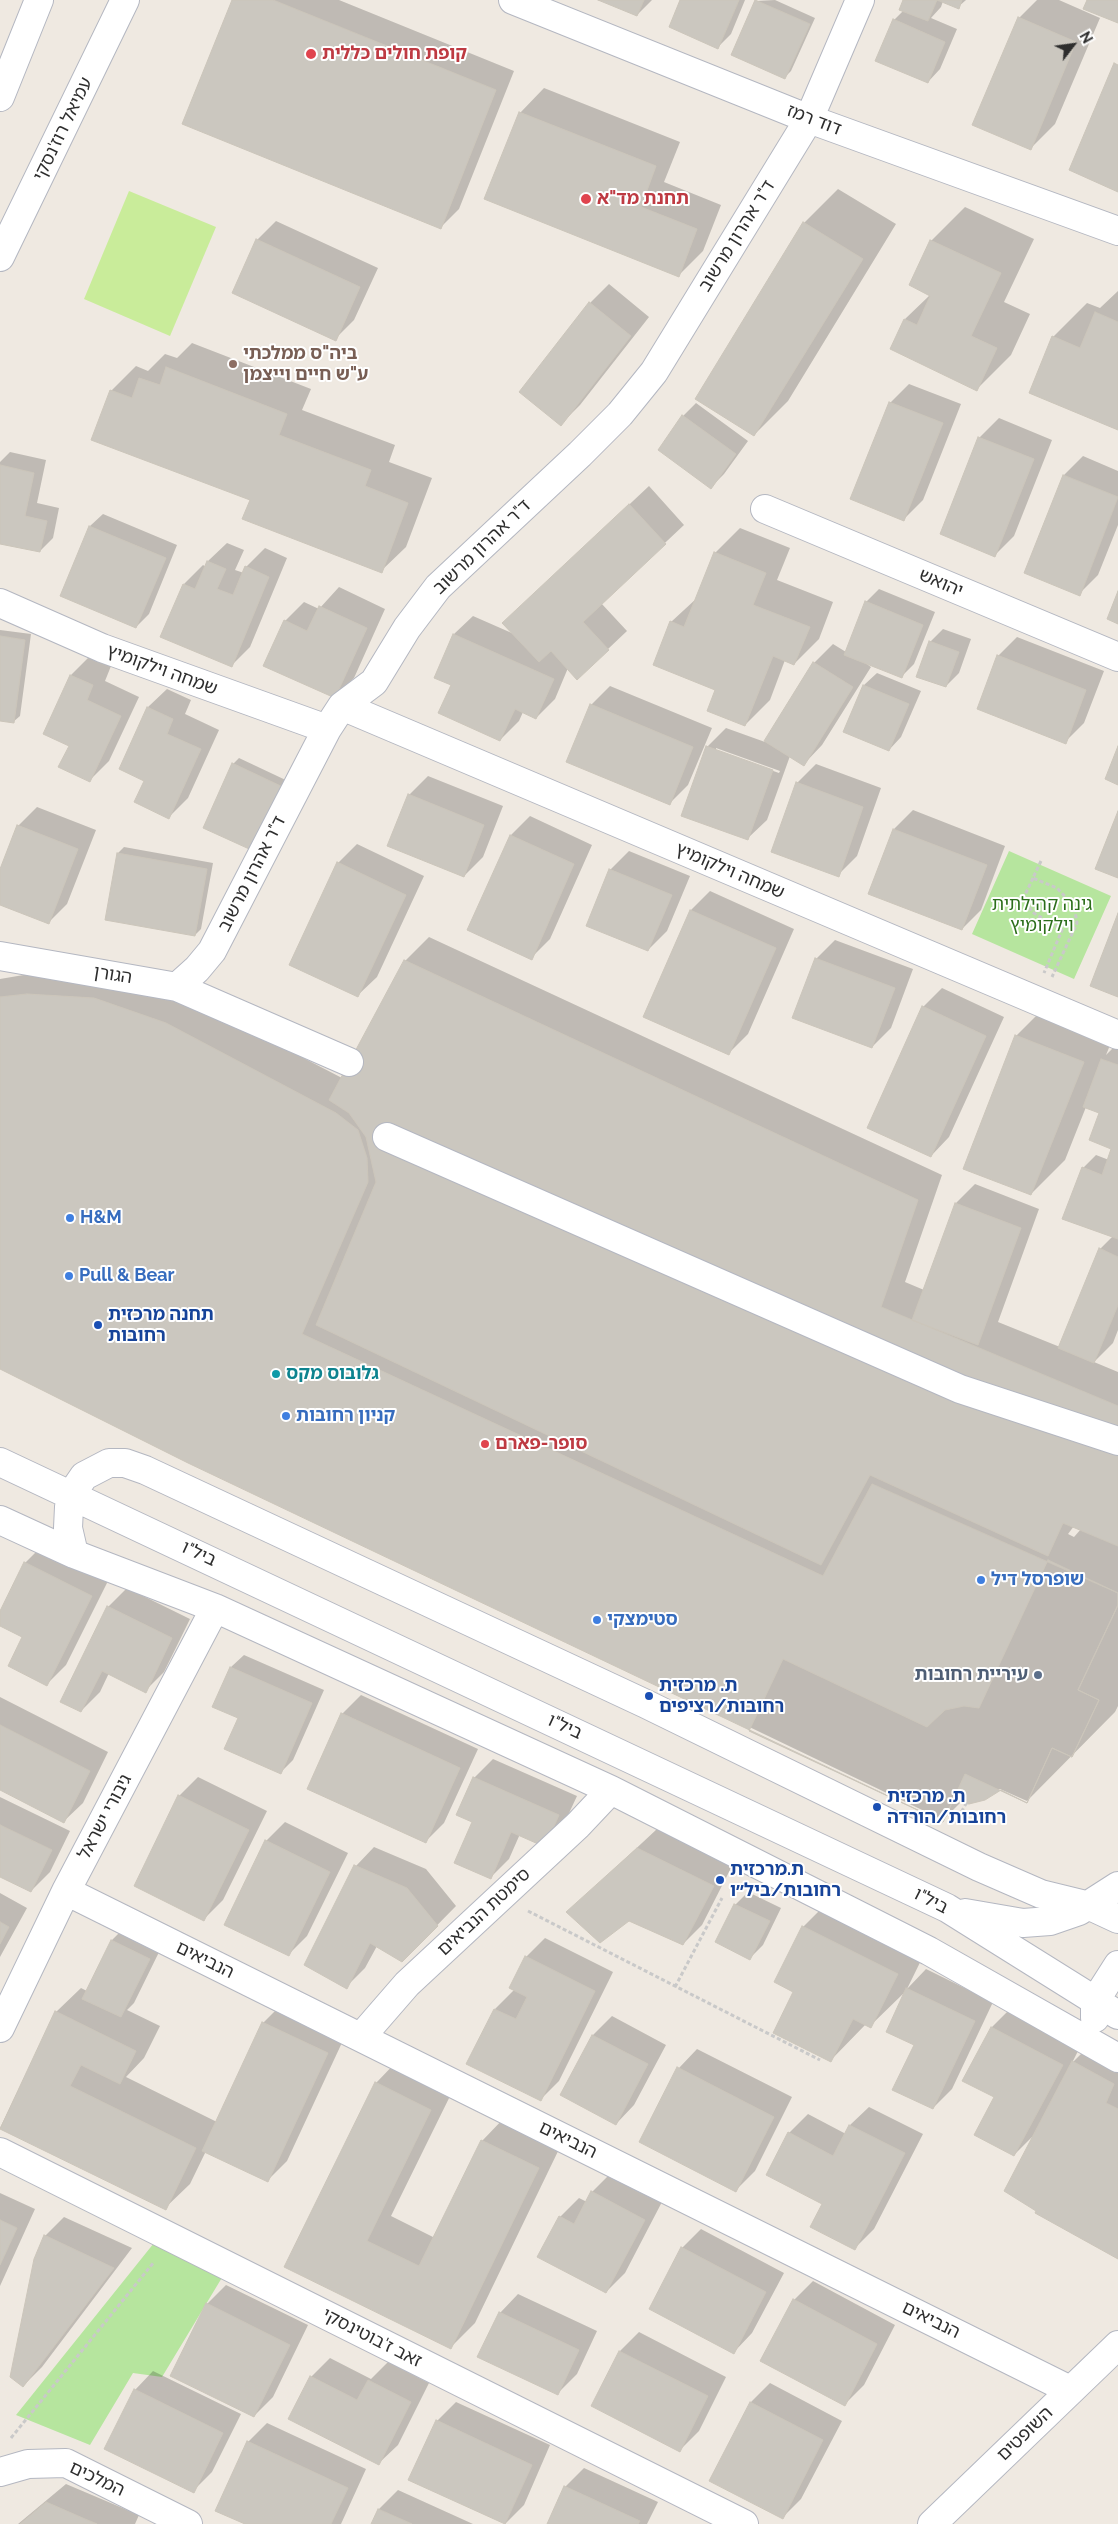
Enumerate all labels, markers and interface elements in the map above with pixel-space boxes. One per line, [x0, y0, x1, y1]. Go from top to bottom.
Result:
north arrow [1048, 20, 1098, 70]
text: N [1076, 29, 1096, 46]
place label: קופת חולים כללית [322, 43, 467, 65]
marker: קופת חולים כללית [304, 47, 318, 61]
street label: עמיאל רוז'נסקי [29, 74, 97, 184]
street label: דוד רמז [784, 100, 844, 140]
street label: ד"ר אהרון מרשוב [694, 176, 780, 296]
place label: תחנת מד"א [597, 188, 689, 210]
marker: תחנת מד"א [579, 192, 593, 206]
place label: ביה"ס ממלכתי ע"ש חיים וייצמן [243, 343, 368, 386]
marker: ביה"ס ממלכתי ע"ש חיים וייצמן [227, 358, 239, 370]
street label: ד"ר אהרון מרשוב [429, 495, 535, 599]
street label: יהואש [916, 564, 966, 602]
street label: שמחה וילקומיץ [104, 640, 220, 700]
street label: ד"ר אהרון מרשוב [214, 812, 290, 936]
street label: שמחה וילקומיץ [672, 838, 788, 904]
park label: גינה קהילתית וילקומיץ [992, 894, 1092, 936]
street label: הגורן [92, 961, 134, 989]
place label: H&M [80, 1207, 122, 1229]
marker: H&M [64, 1212, 76, 1224]
place label: Pull & Bear [79, 1265, 175, 1287]
marker: Pull & Bear [63, 1270, 75, 1282]
place label: תחנה מרכזית רחובות [108, 1304, 214, 1346]
marker: תחנה מרכזית רחובות [92, 1319, 104, 1331]
place label: גלובוס מקס [286, 1363, 379, 1385]
marker: גלובוס מקס [270, 1368, 282, 1380]
place label: קניון רחובות [296, 1405, 395, 1427]
marker: קניון רחובות [280, 1410, 292, 1422]
place label: סופר-פארם [495, 1433, 587, 1455]
marker: סופר-פארם [479, 1438, 491, 1450]
street label: ביל"ו [178, 1537, 220, 1571]
place label: שופרסל דיל [991, 1569, 1084, 1591]
marker: שופרסל דיל [975, 1574, 987, 1586]
place label: סטימצקי [607, 1609, 678, 1631]
marker: סטימצקי [591, 1614, 603, 1626]
place label: עיריית רחובות [915, 1664, 1028, 1686]
marker: עיריית רחובות [1032, 1669, 1044, 1681]
place label: ת. מרכזית רחובות/רציפים [659, 1675, 784, 1718]
marker: ת. מרכזית רחובות/רציפים [643, 1690, 655, 1702]
street label: ביל"ו [544, 1710, 586, 1744]
street label: גיבורי ישראל [74, 1771, 136, 1863]
place label: ת. מרכזית רחובות/הורדה [887, 1786, 1006, 1828]
marker: ת. מרכזית רחובות/הורדה [871, 1801, 883, 1813]
place label: ת.מרכזית רחובות/ביל״ו [730, 1859, 841, 1902]
street label: סימטת הנביאים [433, 1864, 535, 1960]
marker: ת.מרכזית רחובות/ביל״ו [714, 1874, 726, 1886]
street label: ביל"ו [910, 1883, 952, 1919]
street label: הנביאים [172, 1937, 238, 1983]
street label: הנביאים [535, 2117, 601, 2163]
street label: הנביאים [898, 2297, 964, 2343]
street label: זאב ז'בוטינסקי [319, 2304, 425, 2372]
street label: השופטים [993, 2402, 1057, 2466]
street label: המלכים [66, 2457, 128, 2501]

